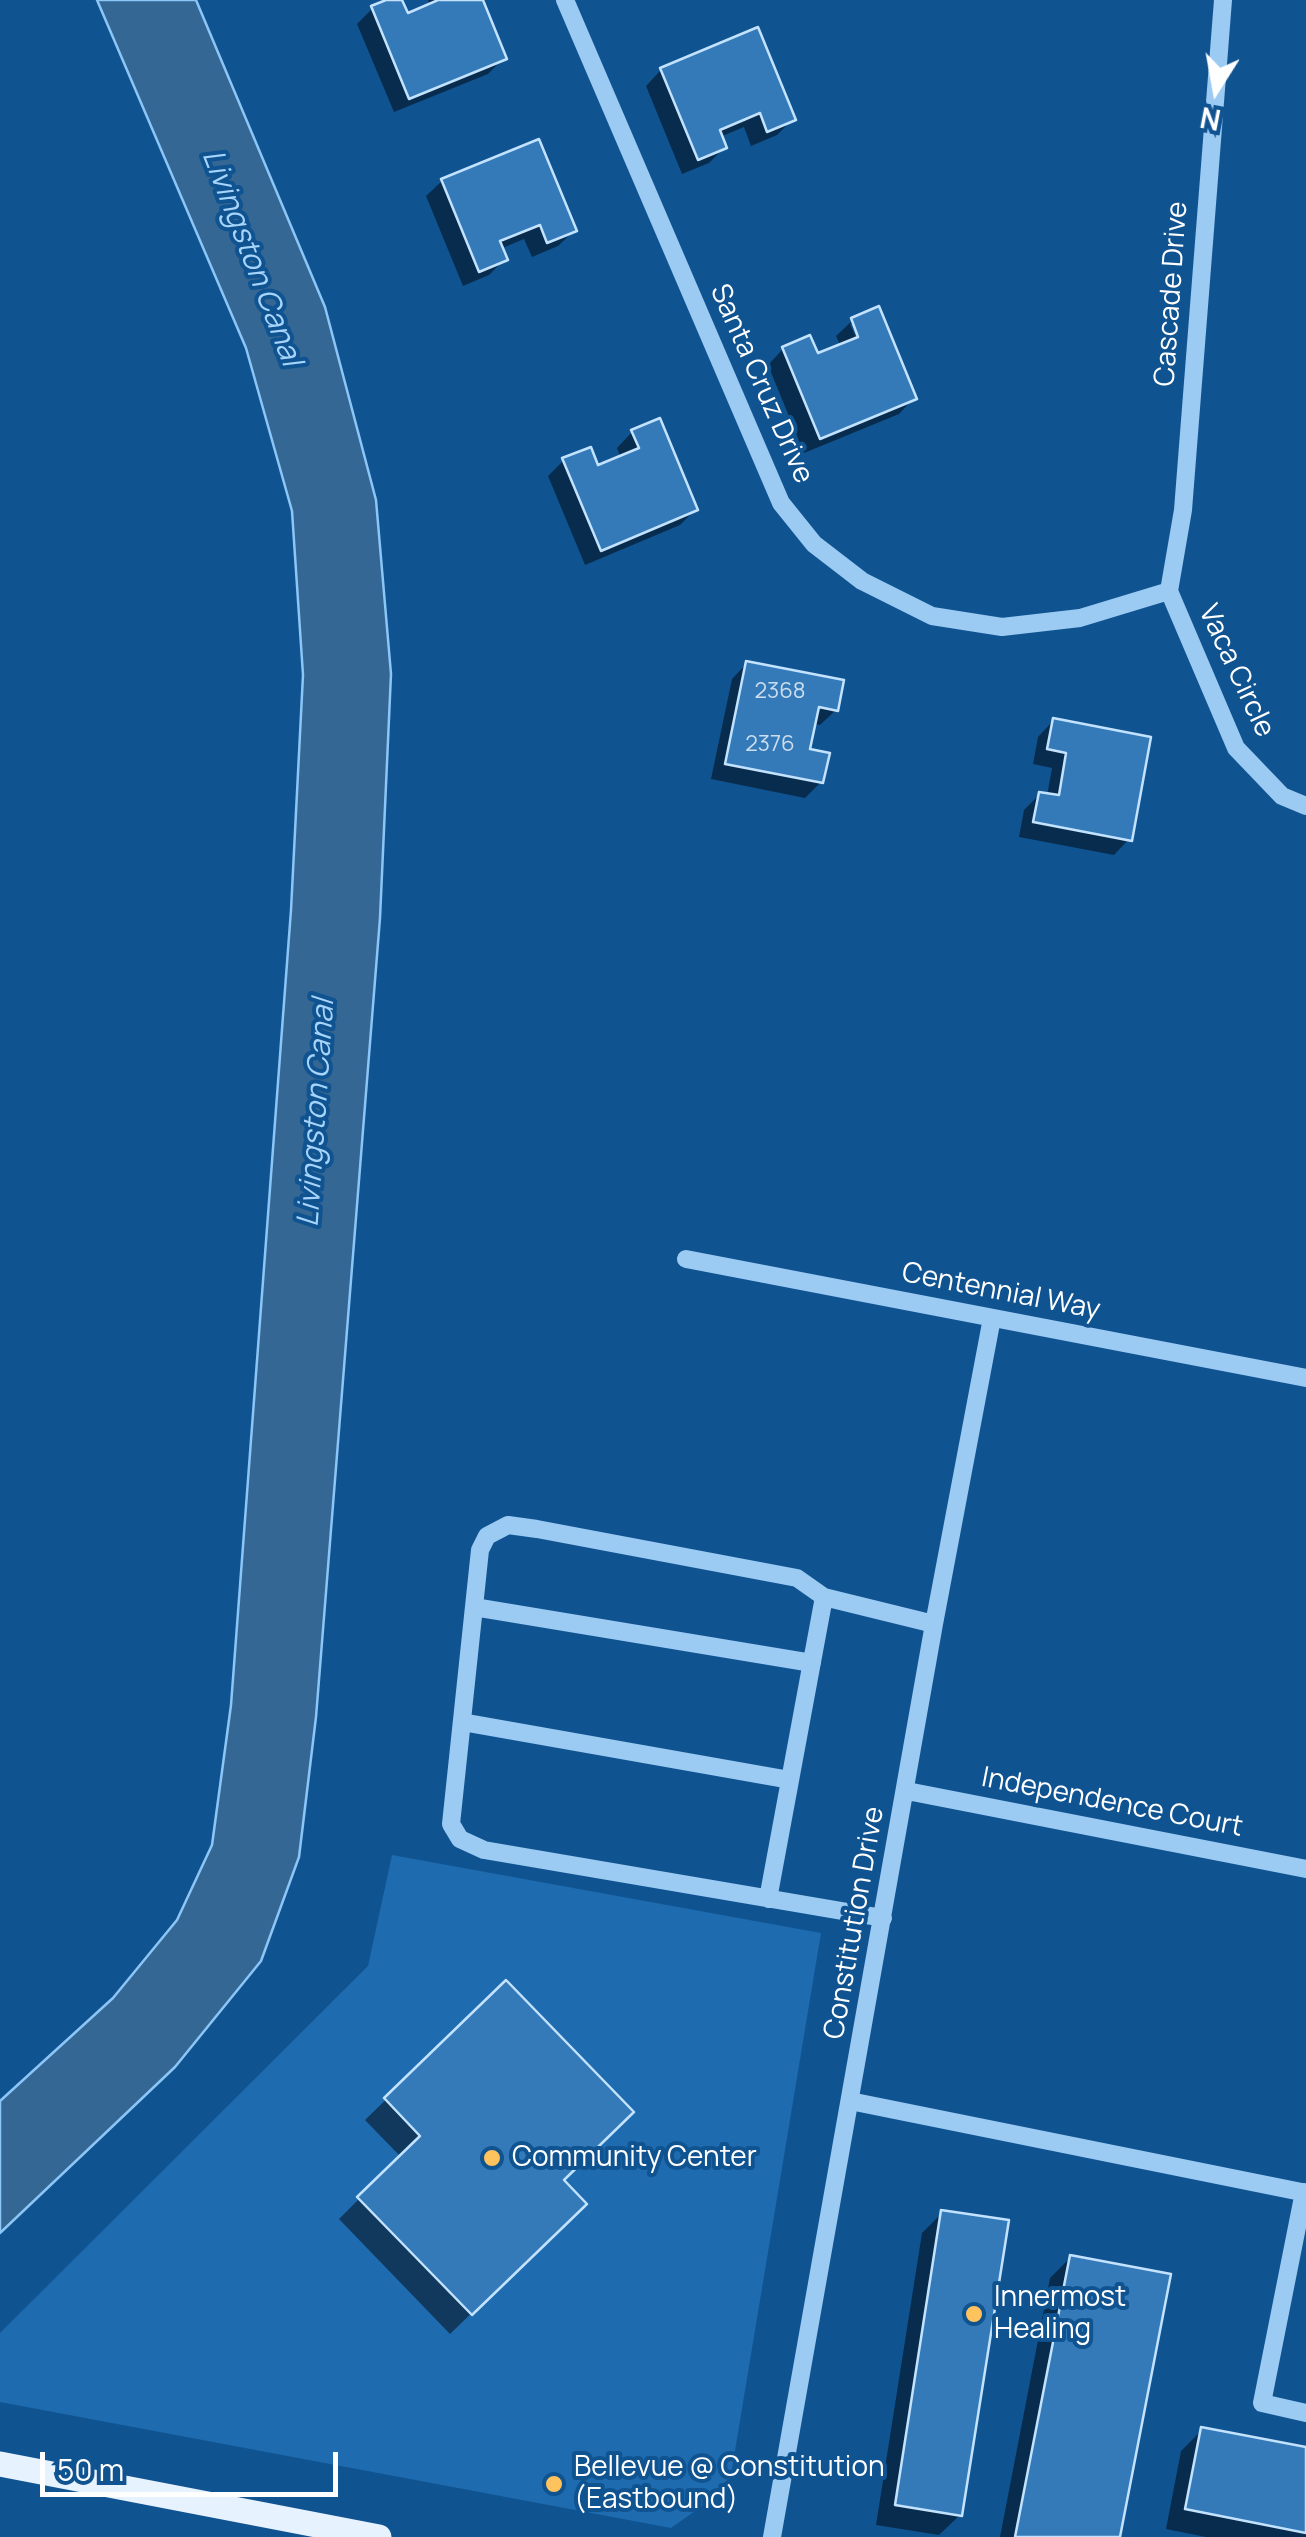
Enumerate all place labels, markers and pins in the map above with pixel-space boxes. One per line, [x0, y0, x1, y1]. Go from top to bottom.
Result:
place label: Community Center [512, 2141, 757, 2175]
marker: Community Center [481, 2147, 503, 2169]
place label: Innermost Healing [994, 2281, 1126, 2347]
marker: Innermost Healing [963, 2303, 985, 2325]
place label: Bellevue @ Constitution (Eastbound) [574, 2451, 885, 2517]
marker: Bellevue @ Constitution (Eastbound) [543, 2473, 565, 2495]

